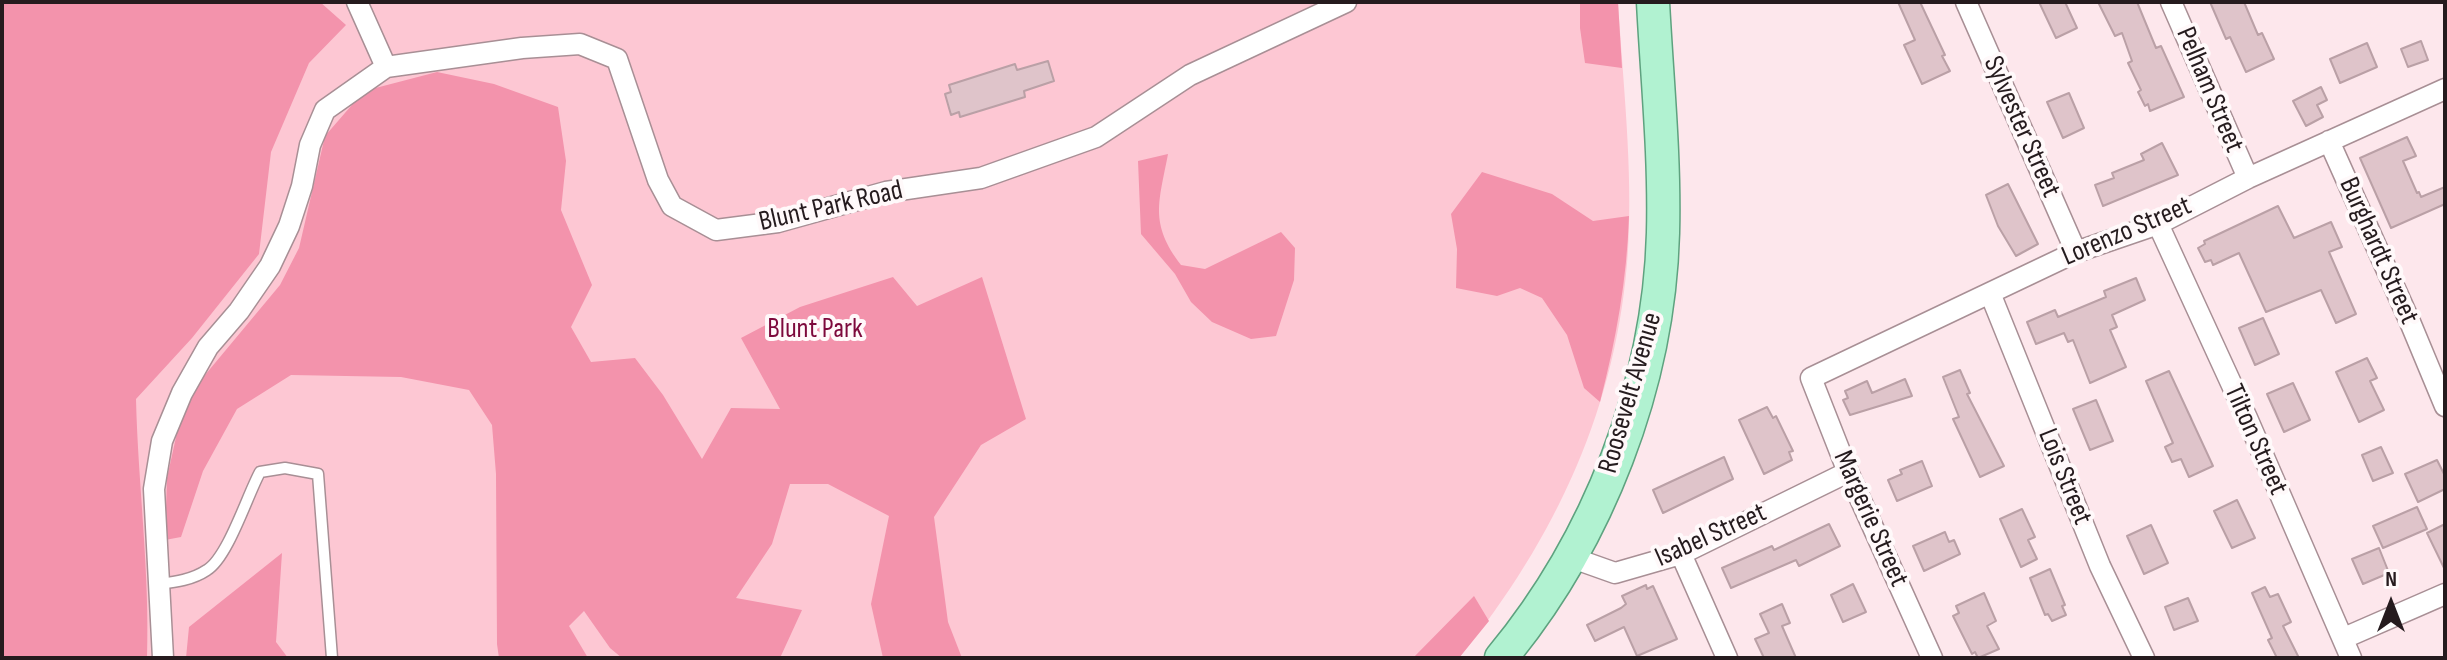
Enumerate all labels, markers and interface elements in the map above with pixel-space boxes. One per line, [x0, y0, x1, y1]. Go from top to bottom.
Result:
street label: Pelham Street [2168, 22, 2250, 158]
street label: Sylvester Street [1975, 51, 2067, 203]
street label: Burghardt Street [2331, 173, 2425, 329]
street label: Blunt Park Road [756, 174, 906, 240]
street label: Lorenzo Street [2057, 190, 2197, 274]
street label: Roosevelt Avenue [1592, 309, 1670, 477]
park label: Blunt Park [767, 313, 863, 347]
street label: Tilton Street [2216, 380, 2294, 500]
street label: Lois Street [2030, 424, 2098, 530]
street label: Margerie Street [1825, 446, 1915, 592]
street label: Isabel Street [1650, 497, 1772, 575]
north arrow [2351, 564, 2431, 644]
text: N [2385, 566, 2397, 593]

